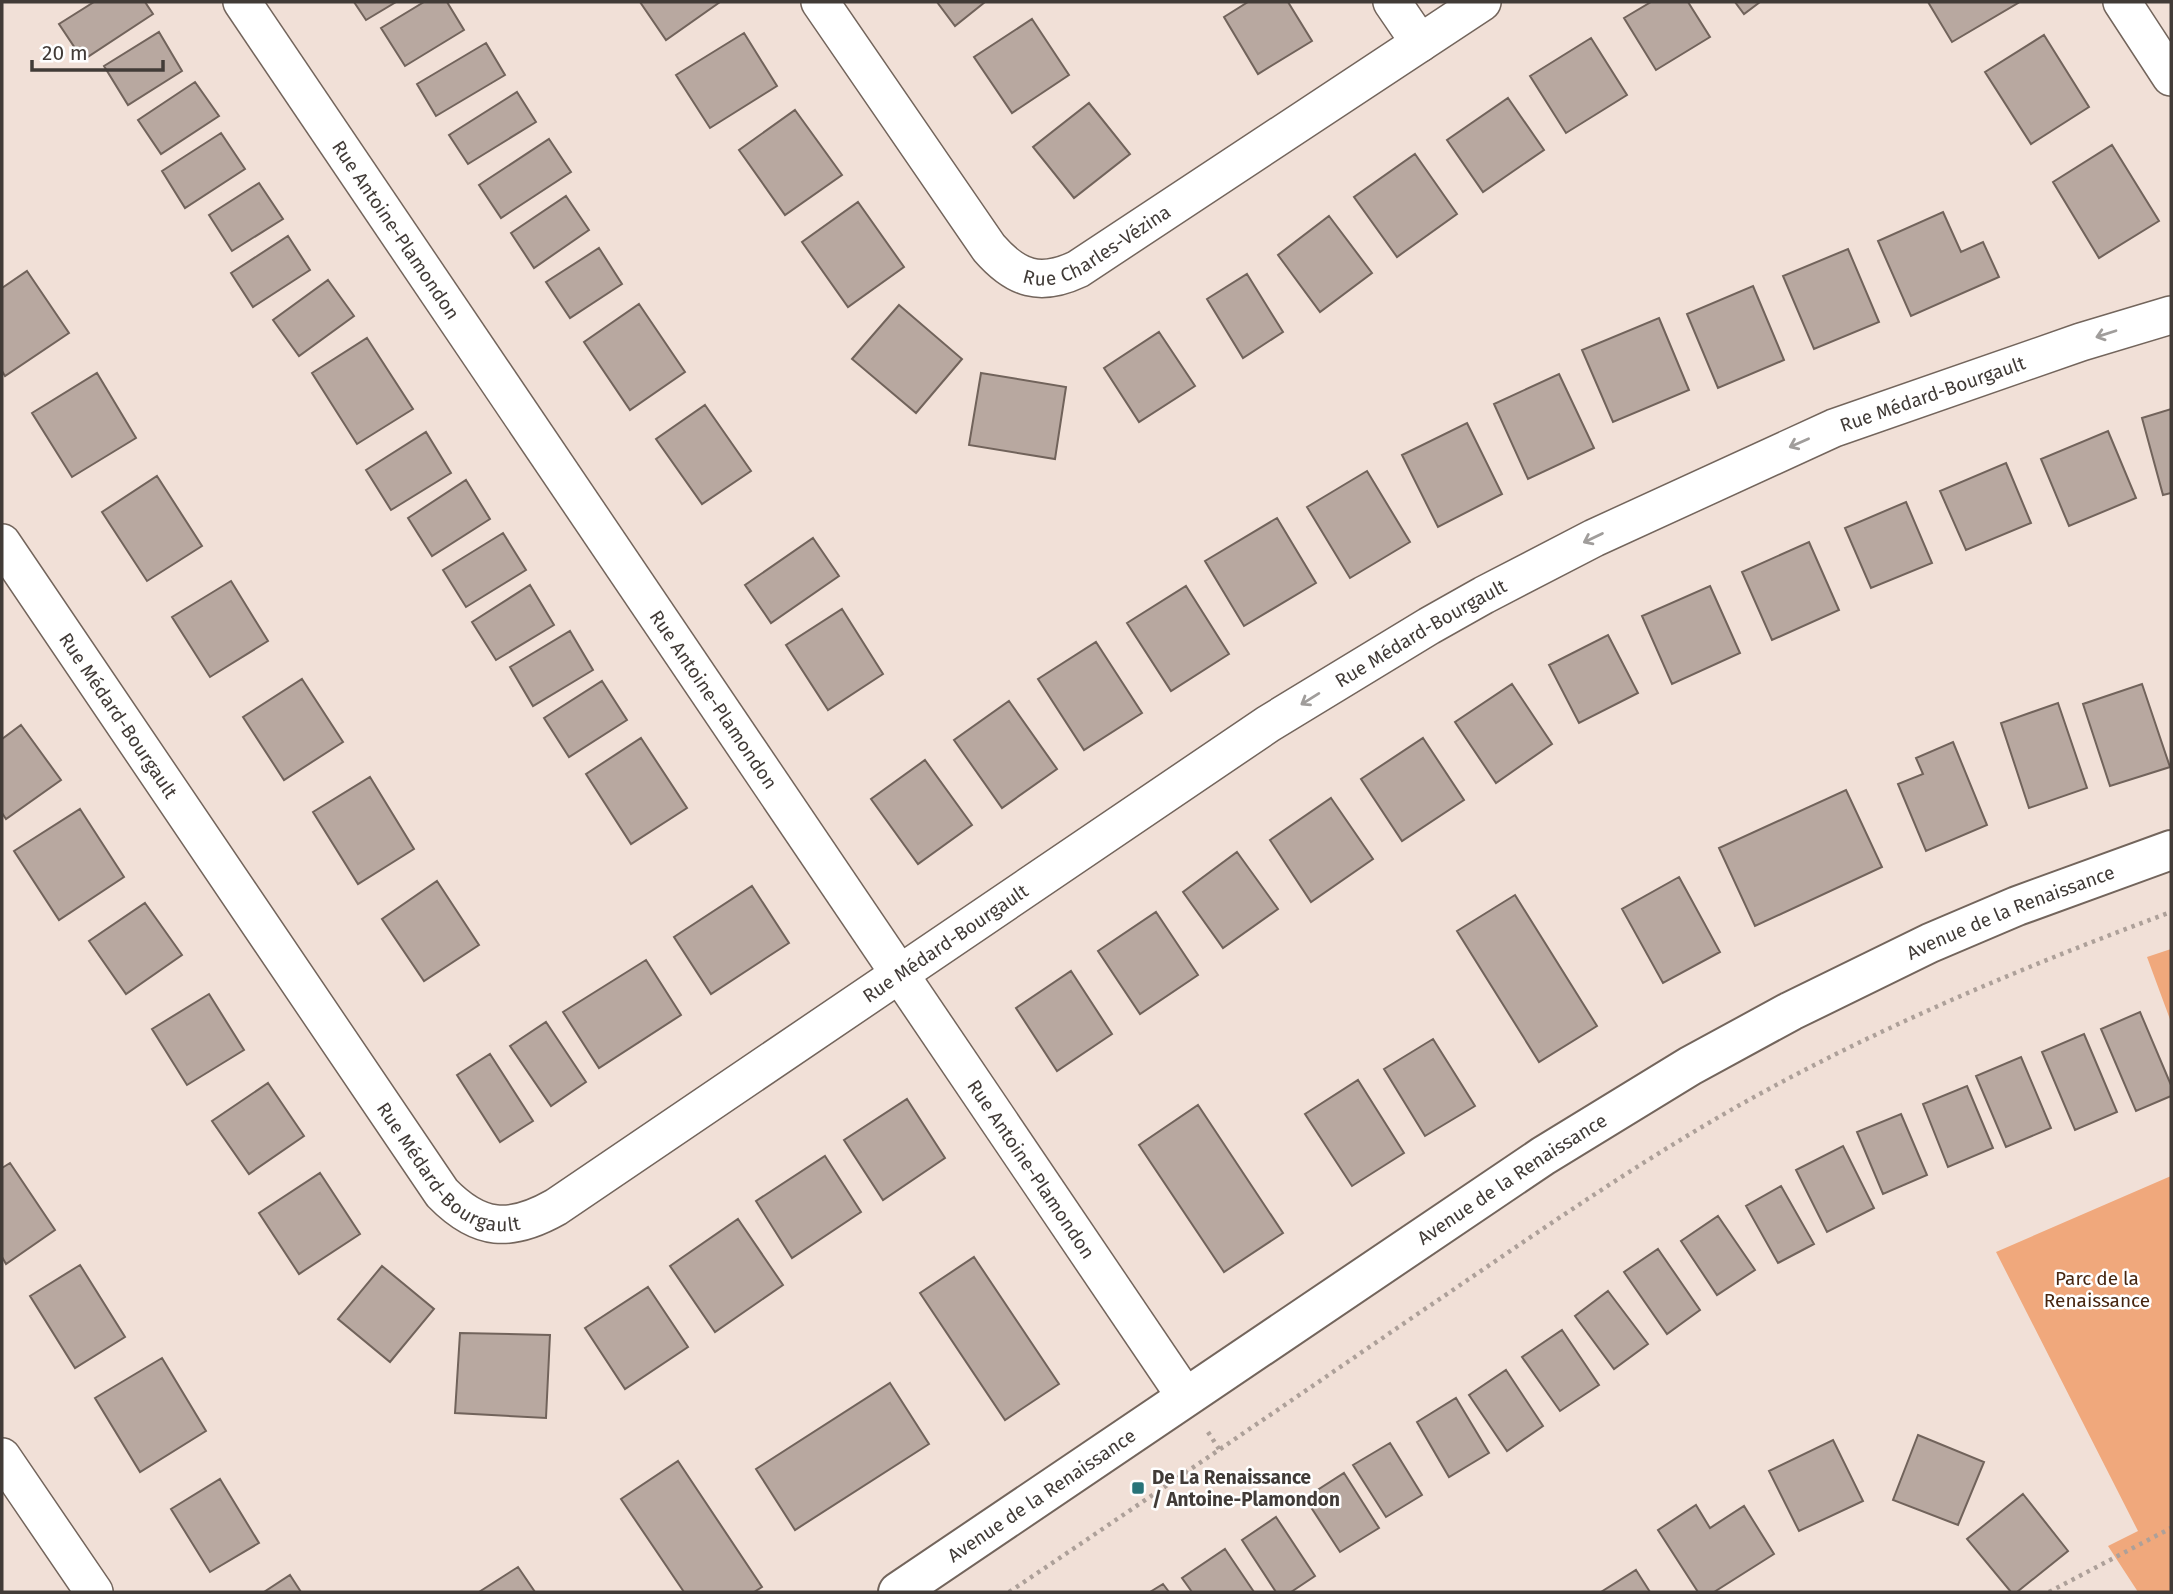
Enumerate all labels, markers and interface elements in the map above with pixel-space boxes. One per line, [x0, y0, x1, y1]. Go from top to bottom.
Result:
scale bar [32, 28, 163, 72]
text: 20 m [42, 40, 88, 66]
street label: Rue Antoine-Plamondon [327, 136, 464, 324]
street label: Rue Charles-Vézina [1020, 200, 1175, 291]
one-way arrow [2095, 329, 2117, 341]
street label: Rue Médard-Bourgault [1837, 351, 2029, 437]
one-way arrow [1789, 437, 1810, 450]
one-way arrow [1583, 532, 1604, 546]
street label: Rue Médard-Bourgault [1331, 574, 1511, 692]
street label: Rue Antoine-Plamondon [645, 606, 782, 794]
street label: Rue Médard-Bourgault [54, 628, 182, 803]
one-way arrow [1300, 692, 1320, 706]
street label: Avenue de la Renaissance [1903, 861, 2118, 965]
street label: Rue Médard-Bourgault [858, 879, 1033, 1008]
street label: Rue Antoine-Plamondon [962, 1075, 1100, 1263]
street label: Rue Médard-Bourgault [372, 1098, 522, 1236]
street label: Avenue de la Renaissance [1413, 1109, 1611, 1250]
park label: Parc de la Renaissance [2044, 1267, 2150, 1312]
street label: Avenue de la Renaissance [943, 1424, 1140, 1567]
place label: De La Renaissance / Antoine-Plamondon [1152, 1466, 1340, 1511]
marker: De La Renaissance / Antoine-Plamondon [1130, 1480, 1146, 1496]

